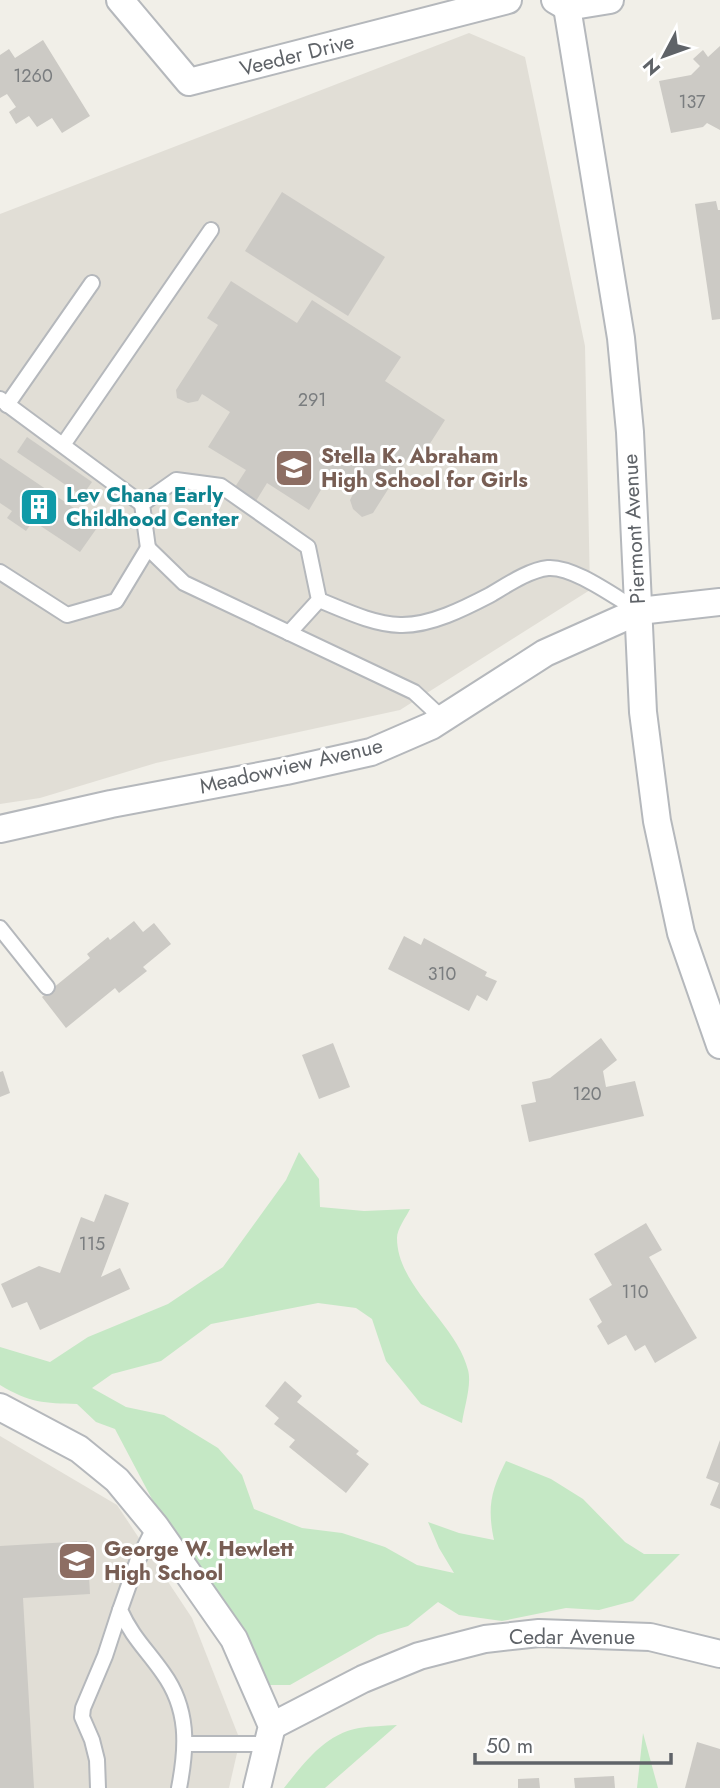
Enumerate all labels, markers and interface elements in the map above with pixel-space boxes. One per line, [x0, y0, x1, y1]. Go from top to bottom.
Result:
north arrow [629, 21, 699, 91]
street label: Veeder Drive [237, 26, 357, 84]
text: N [636, 52, 667, 81]
house number: 1260 [13, 63, 53, 89]
house number: 137 [678, 89, 706, 115]
house number: 291 [298, 387, 326, 413]
place label: Stella K. Abraham High School for Girls [321, 441, 528, 495]
school or university icon: Stella K. Abraham High School for Girls [273, 447, 315, 489]
street label: Piermont Avenue [615, 453, 653, 605]
place label: Lev Chana Early Childhood Center [66, 480, 240, 534]
building icon: Lev Chana Early Childhood Center [18, 486, 60, 528]
street label: Meadowview Avenue [196, 730, 386, 802]
house number: 310 [428, 961, 457, 987]
house number: 120 [572, 1081, 602, 1107]
house number: 115 [79, 1231, 105, 1257]
house number: 110 [622, 1279, 649, 1305]
place label: George W. Hewlett High School [104, 1534, 294, 1588]
school or university icon: George W. Hewlett High School [56, 1540, 98, 1582]
street label: Cedar Avenue [509, 1622, 635, 1652]
scale bar [475, 1722, 671, 1766]
text: 50 m [486, 1731, 533, 1761]

